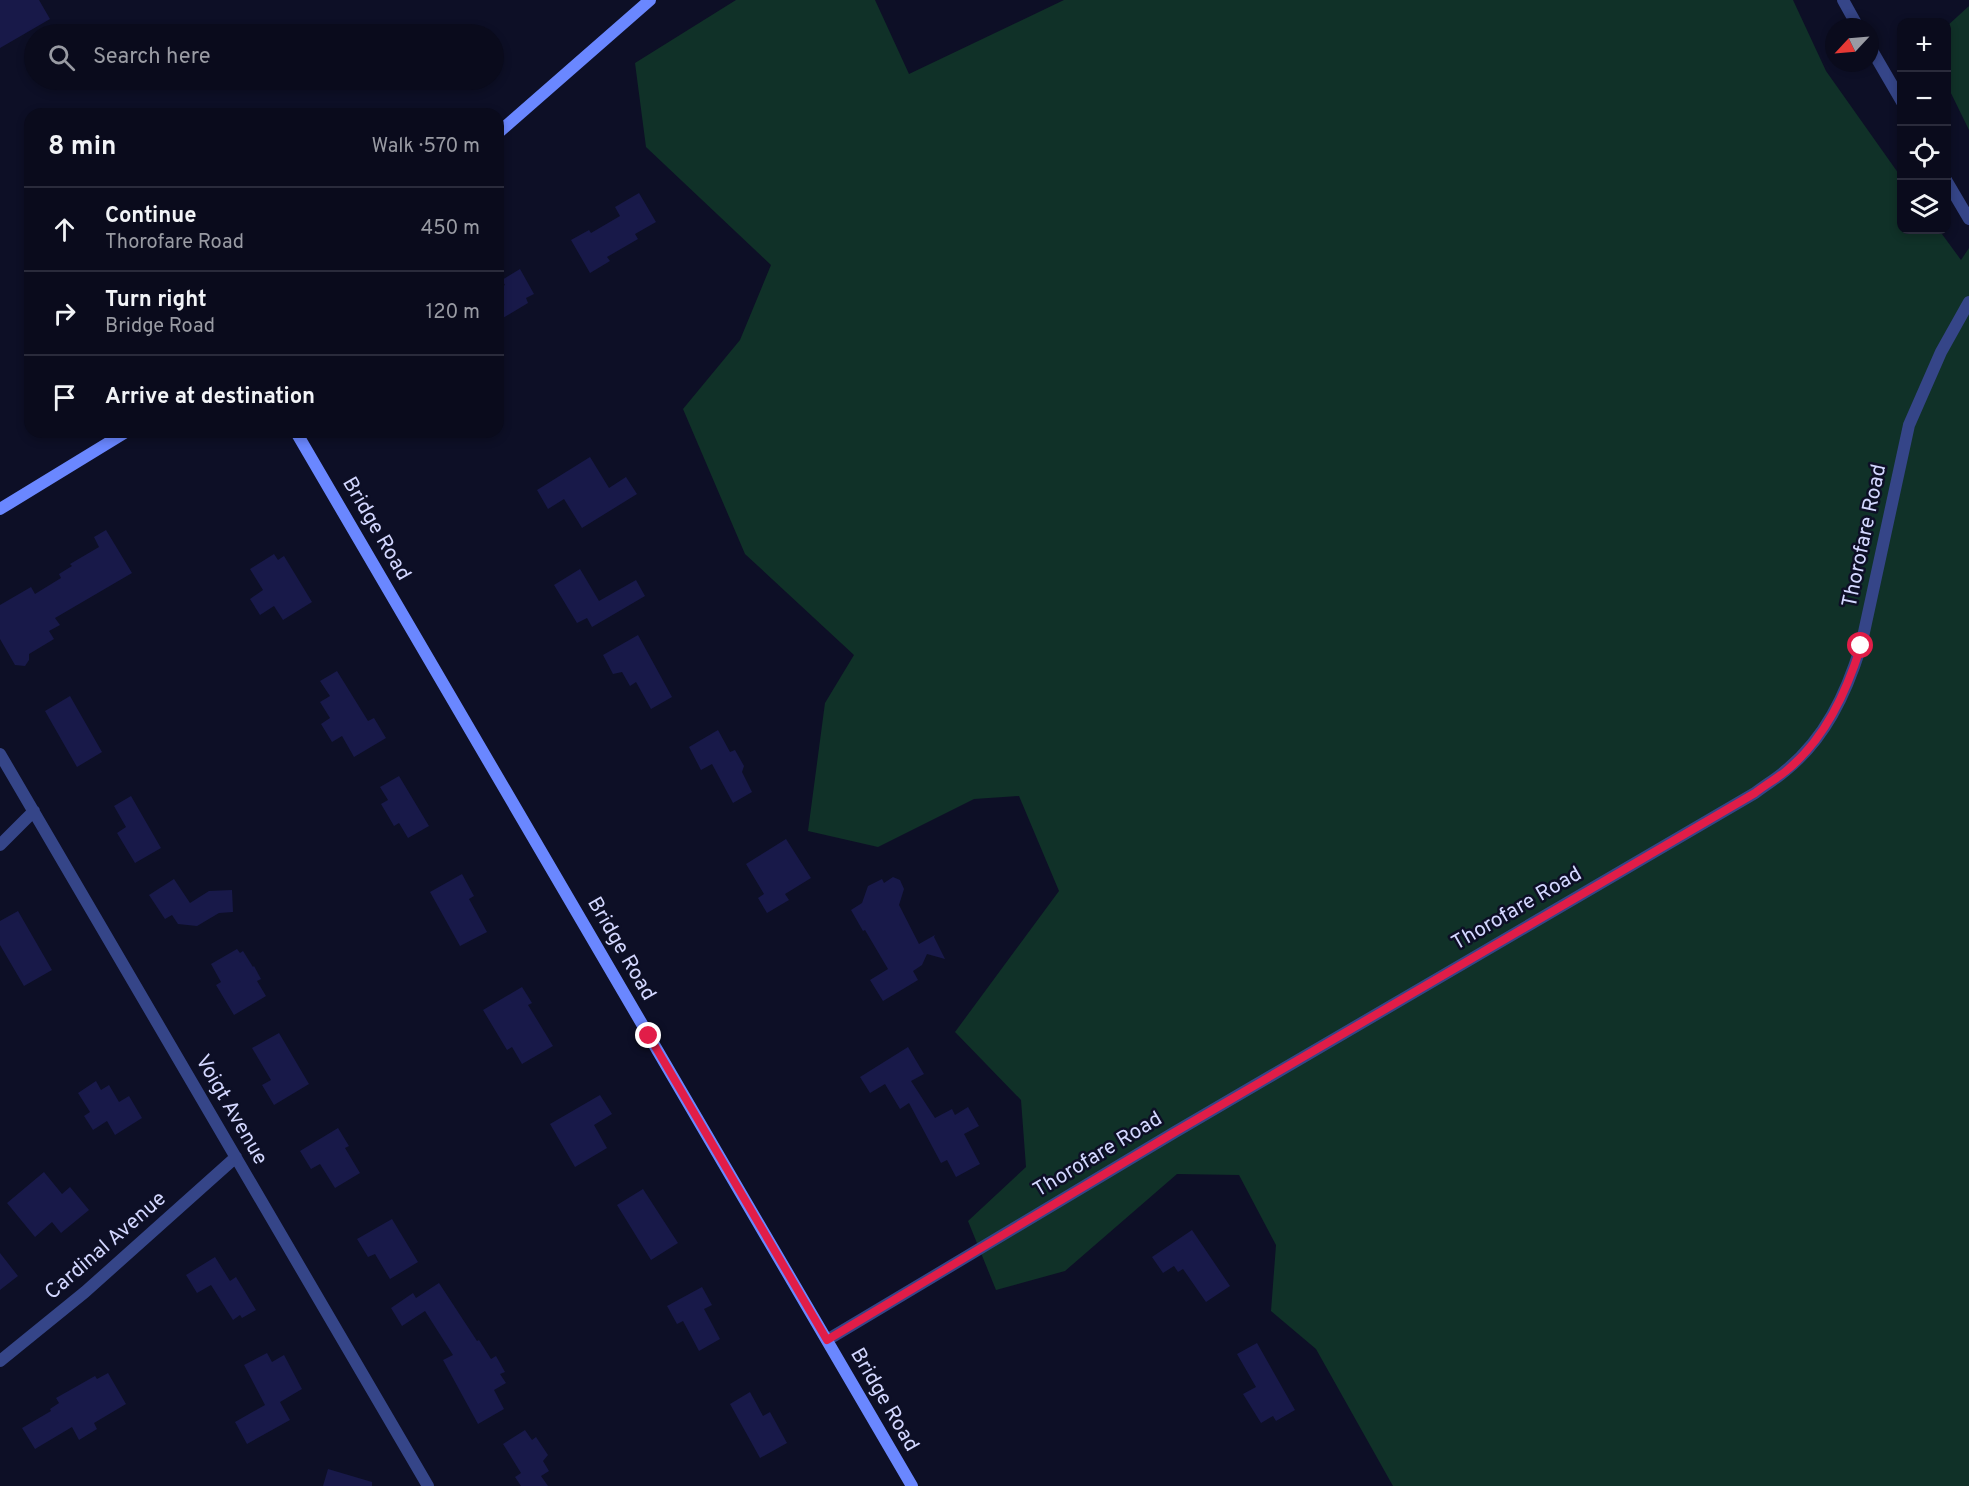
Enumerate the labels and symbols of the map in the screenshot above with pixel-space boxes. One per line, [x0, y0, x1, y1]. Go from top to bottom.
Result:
north arrow [1825, 18, 1879, 72]
street label: Thorofare Road [1837, 462, 1893, 610]
street label: Bridge Road [335, 472, 417, 586]
route start [1847, 632, 1873, 658]
street label: Thorofare Road [1447, 861, 1587, 957]
street label: Bridge Road [580, 892, 662, 1006]
route end [635, 1022, 661, 1048]
street label: Voigt Avenue [189, 1050, 273, 1170]
street label: Thorofare Road [1029, 1106, 1167, 1204]
street label: Cardinal Avenue [40, 1186, 172, 1306]
street label: Bridge Road [843, 1343, 925, 1457]

